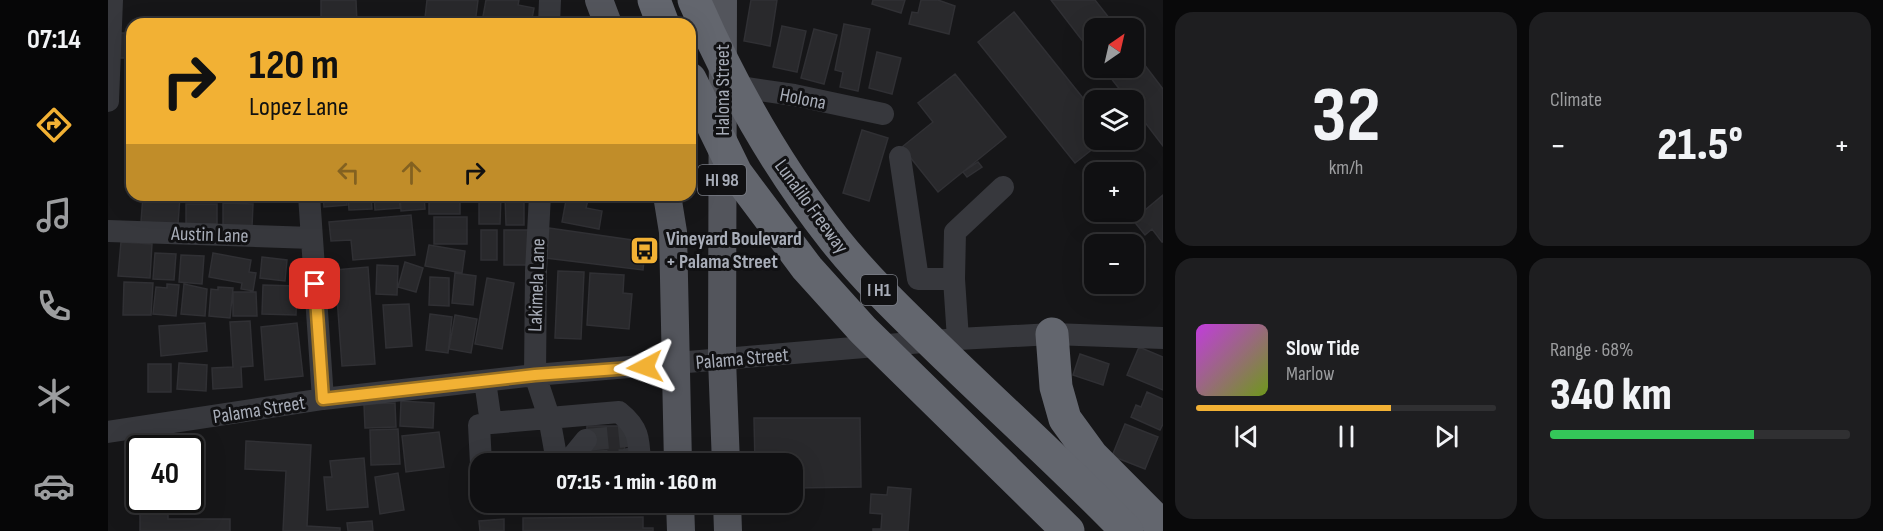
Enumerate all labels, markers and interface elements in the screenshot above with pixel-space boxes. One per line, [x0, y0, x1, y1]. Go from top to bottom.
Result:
north arrow [1084, 18, 1144, 78]
map controls [1084, 18, 1144, 294]
text: 07:14 [27, 24, 81, 56]
text: 120 m [249, 40, 339, 91]
icon: right [150, 42, 228, 120]
street label: Halona Street [711, 44, 735, 136]
text: 32 [1311, 70, 1381, 163]
street label: Holona [778, 83, 828, 115]
text: Climate [1550, 88, 1602, 112]
button: layers [1084, 90, 1144, 150]
text: Lopez Lane [249, 91, 349, 123]
icon: directions [33, 104, 75, 146]
text: 21.5° [1657, 118, 1743, 173]
text: − [1550, 126, 1566, 166]
text: + [1834, 126, 1850, 166]
street label: Lunalilo Freeway [769, 155, 853, 258]
icon: left [332, 156, 365, 189]
icon: ahead [395, 156, 428, 189]
icon: right [458, 156, 491, 189]
text: km/h [1329, 156, 1363, 180]
button: + [1084, 162, 1144, 222]
road number: HI 98 [698, 165, 746, 195]
icon: music [33, 194, 75, 236]
street label: Austin Lane [170, 222, 249, 248]
place label: Vineyard Boulevard + Palama Street [666, 227, 802, 274]
bus stop icon: Vineyard Boulevard + Palama Street [629, 234, 661, 266]
button: − [1084, 234, 1144, 294]
street label: Lakimela Lane [523, 238, 551, 332]
pin [289, 258, 340, 309]
icon: arrive [298, 267, 331, 300]
road number: I H1 [861, 275, 897, 305]
icon: phone [33, 285, 75, 327]
position arrow [613, 335, 677, 399]
text: Slow Tide [1286, 335, 1360, 362]
text: Range · 68% [1550, 338, 1634, 362]
street label: Palama Street [695, 343, 790, 375]
text: Marlow [1286, 362, 1334, 386]
text: 340 km [1550, 368, 1672, 423]
icon: climate [33, 375, 75, 417]
street label: Palama Street [211, 391, 307, 429]
icon: previous [1230, 420, 1263, 453]
icon: pause [1330, 420, 1363, 453]
icon: next [1430, 420, 1463, 453]
speed limit sign: 40 [126, 435, 204, 513]
icon: car [33, 465, 75, 507]
text: 07:15 · 1 min · 160 m [556, 469, 717, 496]

